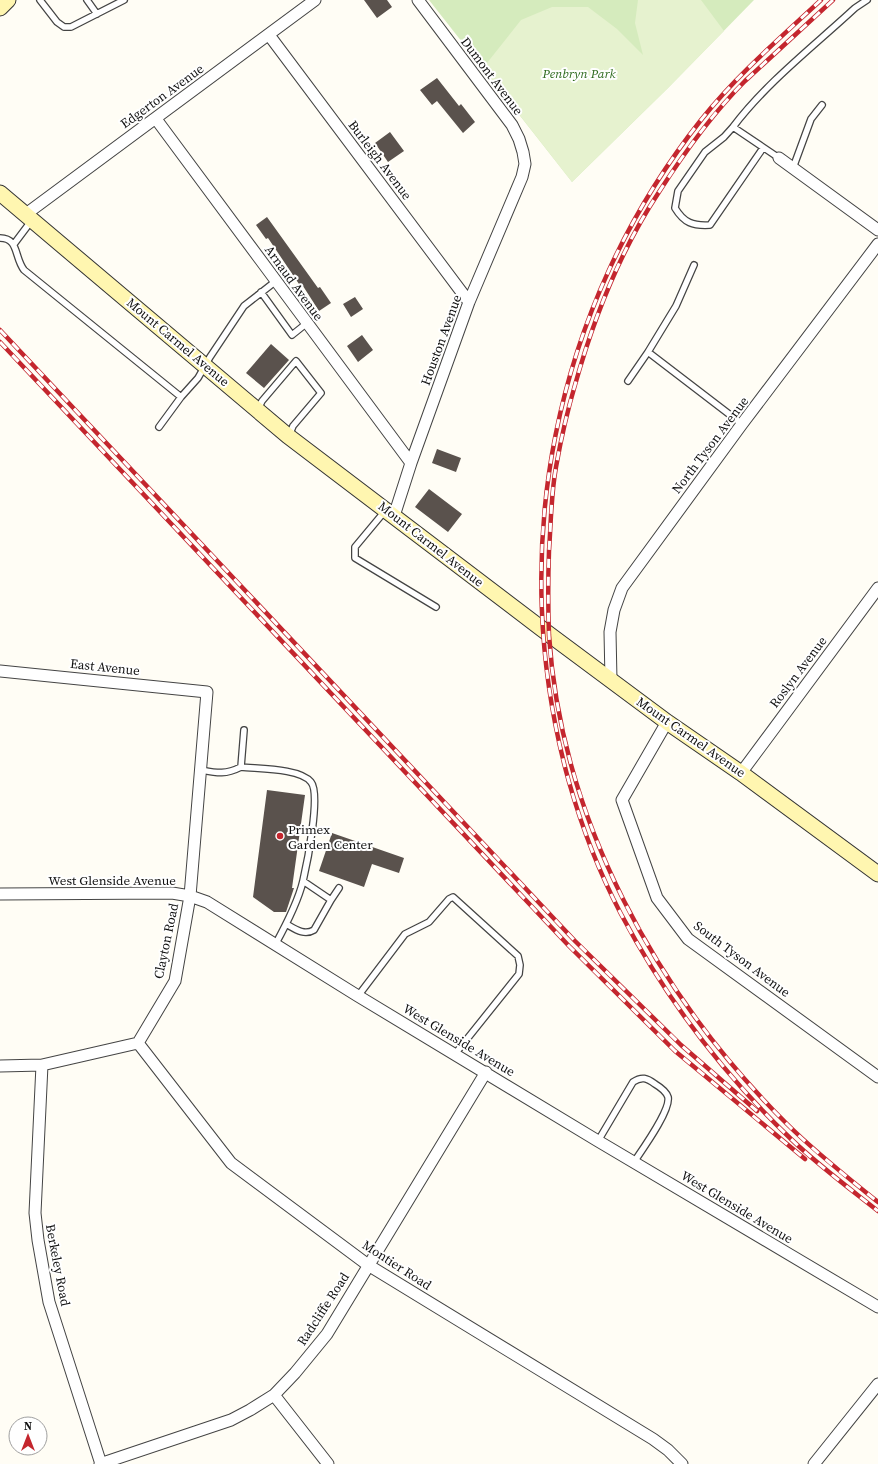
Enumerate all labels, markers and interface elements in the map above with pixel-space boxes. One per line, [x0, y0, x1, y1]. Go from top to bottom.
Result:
street label: Dumont Avenue [457, 34, 527, 119]
street label: Edgerton Avenue [117, 60, 207, 132]
park label: Penbryn Park [541, 65, 616, 82]
street label: Burleigh Avenue [345, 117, 416, 203]
street label: Arnaud Avenue [261, 242, 327, 324]
street label: Houston Avenue [417, 292, 465, 388]
street label: Mount Carmel Avenue [123, 294, 233, 390]
street label: North Tyson Avenue [668, 393, 752, 497]
street label: Mount Carmel Avenue [375, 498, 487, 591]
street label: Roslyn Avenue [766, 633, 831, 711]
street label: East Avenue [69, 655, 141, 679]
street label: Mount Carmel Avenue [633, 693, 749, 781]
place label: Primex Garden Center [288, 821, 373, 853]
marker: Primex Garden Center [275, 831, 285, 841]
street label: West Glenside Avenue [48, 872, 176, 889]
street label: Clayton Road [150, 901, 182, 980]
street label: South Tyson Avenue [690, 917, 794, 1001]
street label: West Glenside Avenue [400, 1000, 518, 1080]
street label: West Glenside Avenue [678, 1167, 796, 1247]
street label: Berkeley Road [42, 1223, 74, 1308]
street label: Montier Road [359, 1236, 435, 1294]
street label: Radcliffe Road [293, 1269, 353, 1349]
north arrow [8, 1416, 48, 1456]
text: N [24, 1419, 32, 1434]

